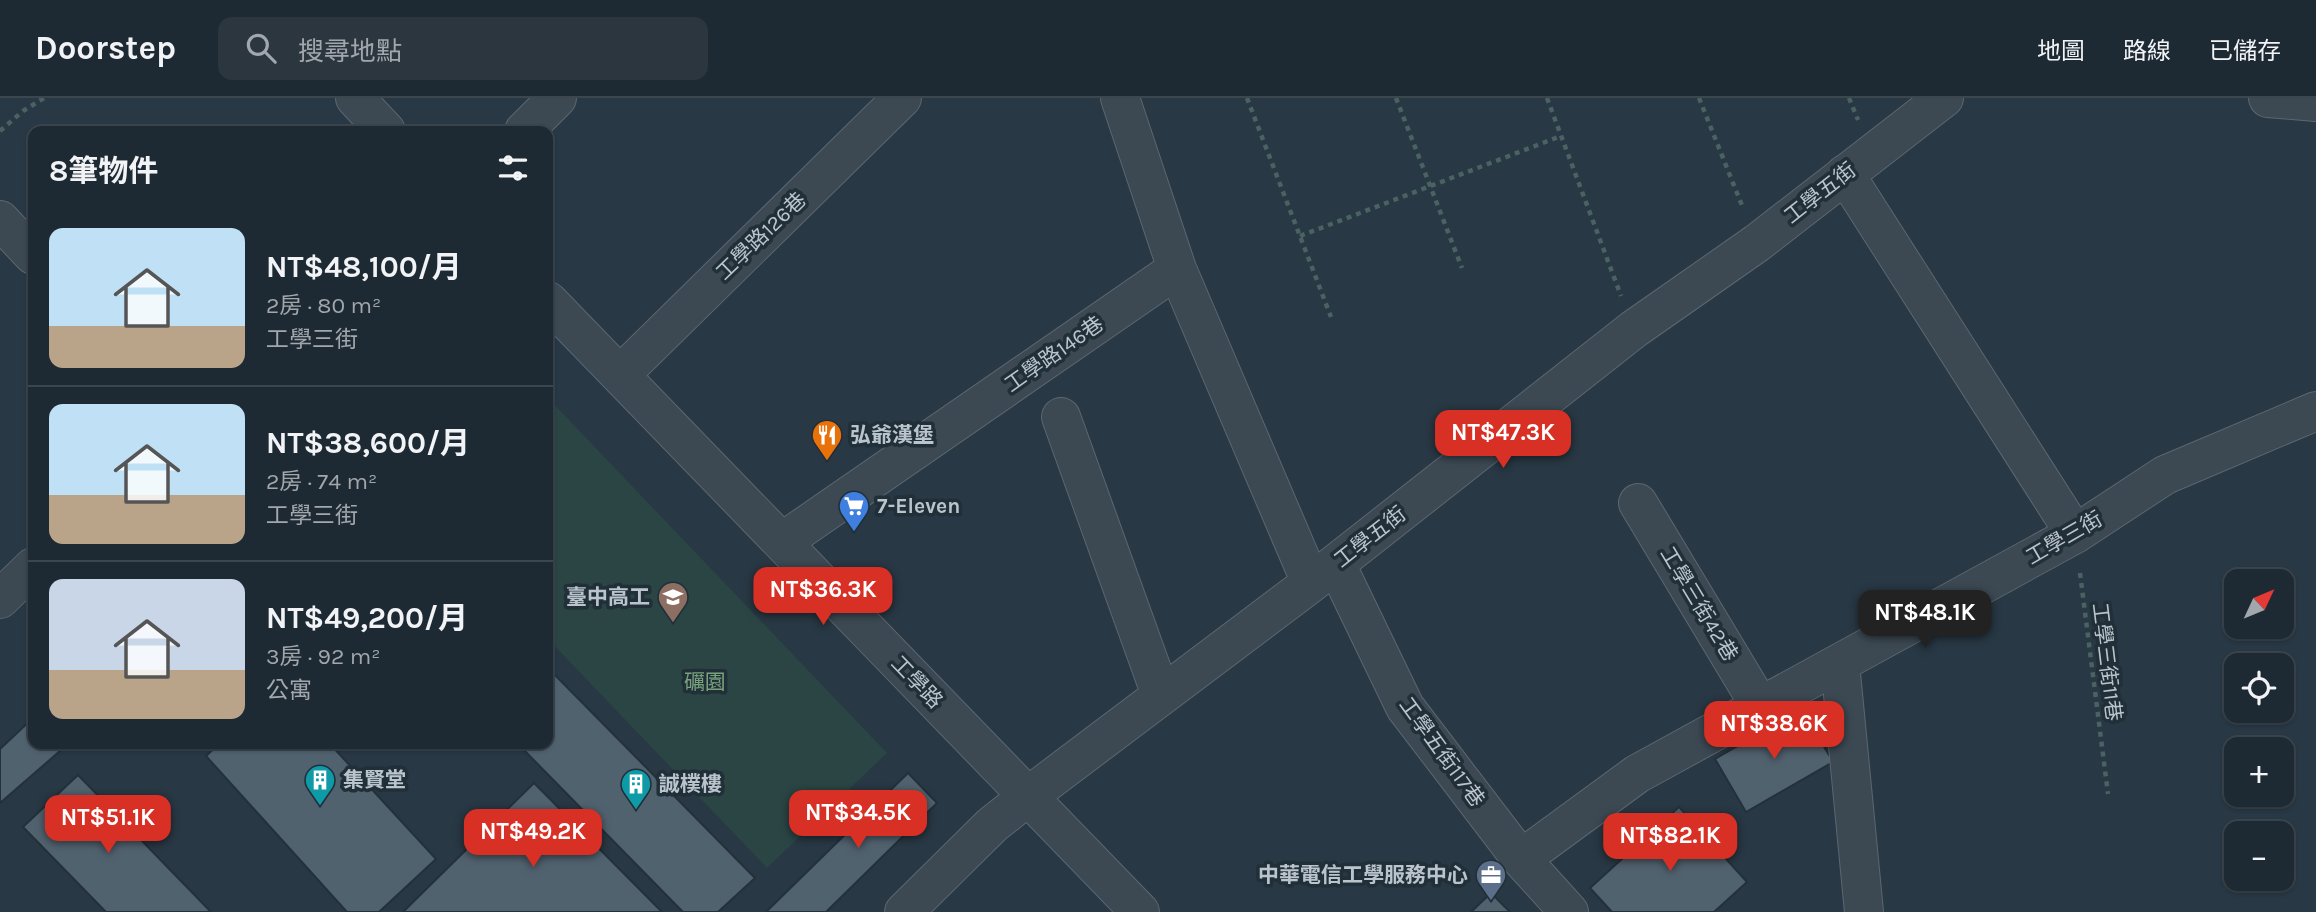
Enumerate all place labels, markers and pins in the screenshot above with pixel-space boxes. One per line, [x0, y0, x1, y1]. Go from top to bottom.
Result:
pin: NT$47.3K [1431, 410, 1575, 470]
restaurant icon: 弘爺漢堡 [810, 418, 844, 462]
place label: 弘爺漢堡 [850, 423, 934, 447]
supermarket icon: 7-Eleven [837, 489, 871, 533]
place label: 7-Eleven [877, 494, 960, 518]
pin: NT$36.3K [751, 568, 895, 627]
school or university icon: 臺中高工 [656, 580, 690, 624]
place label: 臺中高工 [566, 585, 650, 609]
pin: NT$48.1K [1853, 590, 1997, 650]
pin: NT$38.6K [1702, 702, 1846, 761]
building icon: 集賢堂 [303, 763, 337, 807]
building icon: 誠樸樓 [619, 767, 653, 811]
place label: 集賢堂 [343, 768, 406, 792]
place label: 誠樸樓 [659, 772, 722, 796]
pin: NT$34.5K [786, 790, 930, 850]
pin: NT$51.1K [36, 796, 180, 855]
pin: NT$49.2K [461, 810, 605, 869]
pin: NT$82.1K [1598, 814, 1742, 873]
office icon: 中華電信工學服務中心 [1474, 858, 1508, 902]
place label: 中華電信工學服務中心 [1258, 863, 1468, 887]

